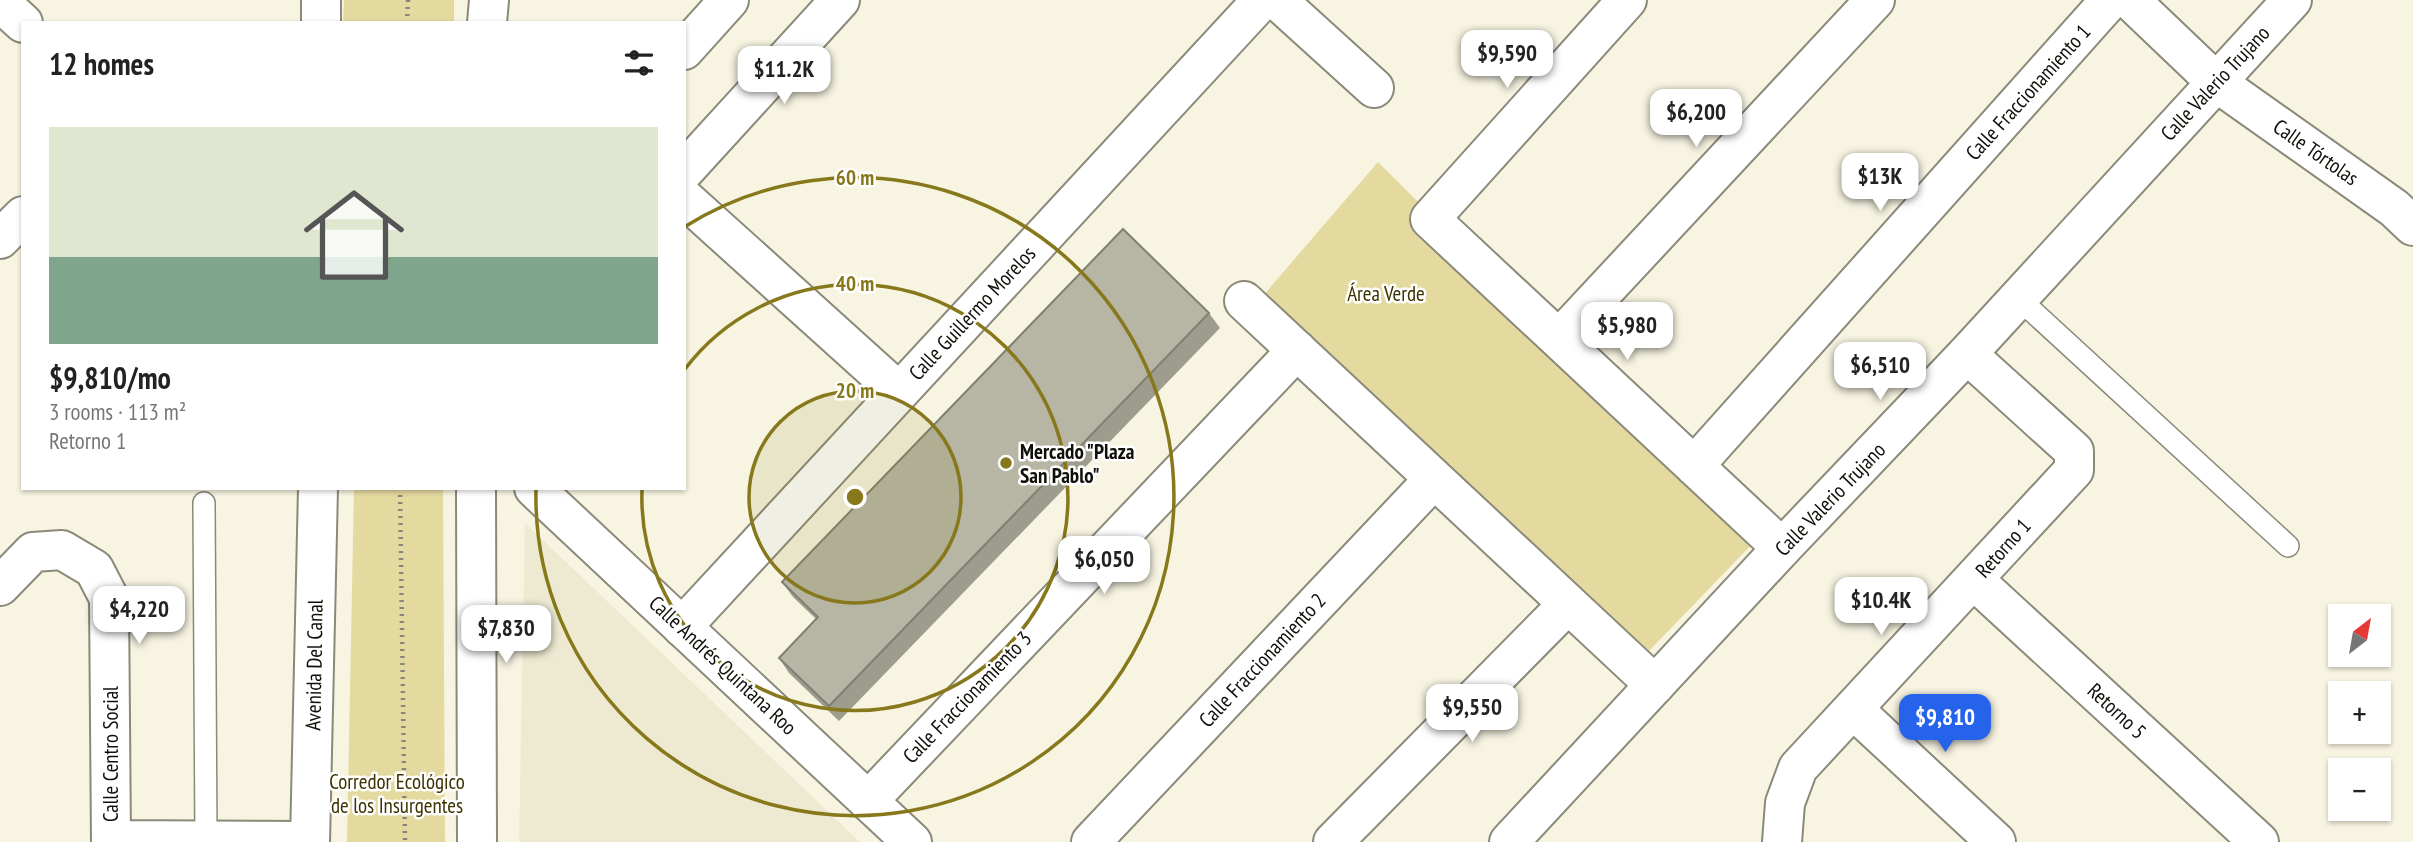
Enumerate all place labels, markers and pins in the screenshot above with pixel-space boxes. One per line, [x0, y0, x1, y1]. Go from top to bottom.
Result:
pin: $9,590 [1450, 31, 1564, 90]
pin: $11.2K [727, 46, 841, 106]
pin: $6,200 [1639, 90, 1753, 149]
pin: $13K [1839, 154, 1921, 213]
pin: $5,980 [1570, 302, 1684, 362]
pin: $6,510 [1823, 342, 1937, 402]
place label: Mercado "Plaza San Pablo" [1020, 438, 1135, 489]
marker: Mercado "Plaza San Pablo" [998, 455, 1014, 471]
centre of rings [843, 485, 867, 509]
pin: $6,050 [1047, 536, 1161, 596]
pin: $10.4K [1824, 578, 1938, 637]
pin: $4,220 [82, 586, 196, 646]
pin: $7,830 [449, 606, 563, 665]
pin: $9,550 [1415, 684, 1529, 744]
pin: $9,810 [1888, 694, 2002, 754]

